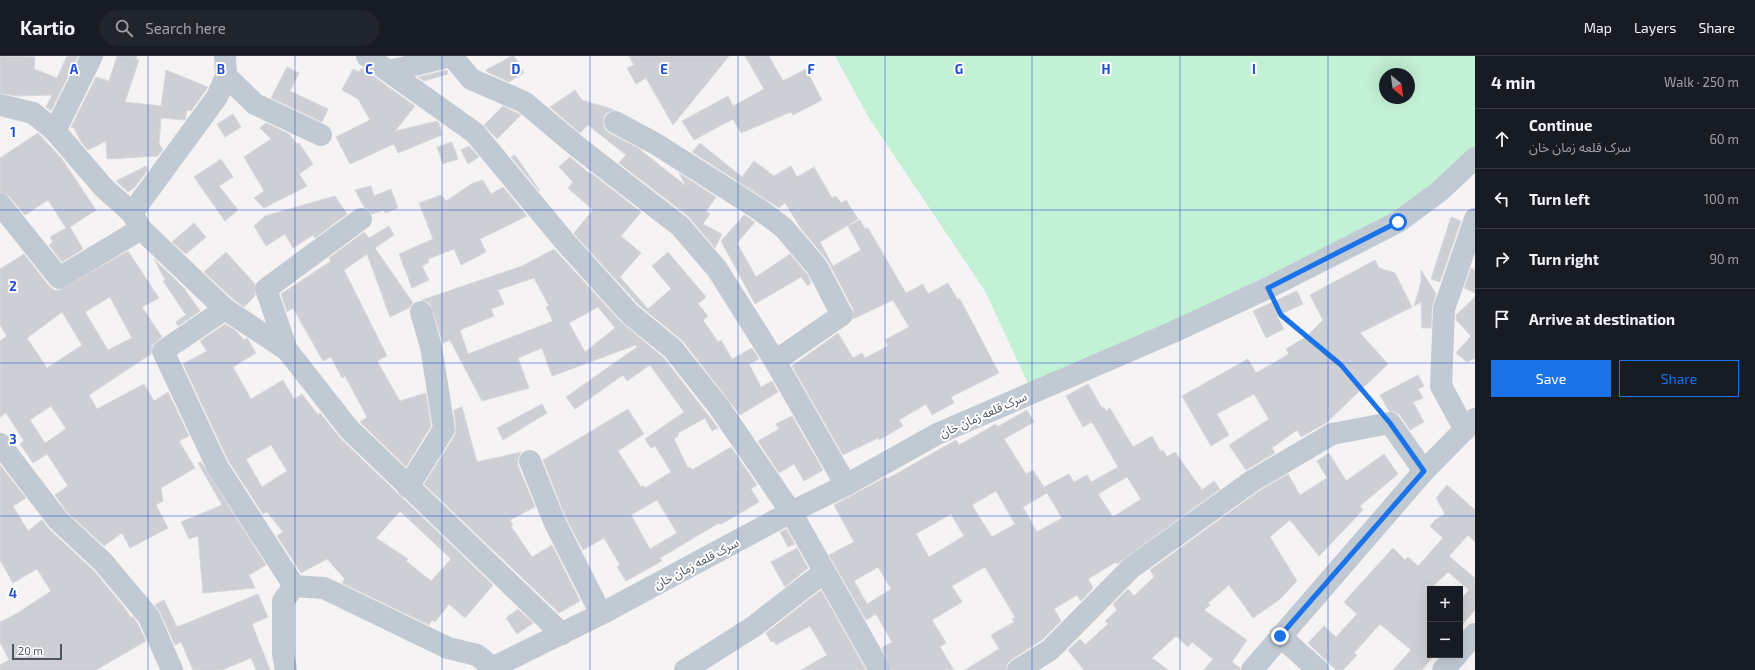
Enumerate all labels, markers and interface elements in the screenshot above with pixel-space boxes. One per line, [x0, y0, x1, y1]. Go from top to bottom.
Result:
search box [99, 10, 379, 46]
text: Kartio [20, 16, 75, 39]
icon: search [113, 17, 135, 39]
text: Search here [145, 19, 226, 37]
text: Map [1584, 19, 1612, 36]
text: Layers [1634, 19, 1676, 36]
text: Share [1698, 19, 1735, 36]
text: A [70, 61, 79, 77]
text: B [217, 61, 225, 77]
text: C [365, 61, 373, 77]
text: D [512, 61, 521, 77]
text: E [660, 61, 668, 77]
text: F [807, 61, 815, 77]
text: G [955, 61, 963, 77]
text: H [1102, 61, 1111, 77]
text: I [1252, 61, 1256, 77]
north arrow [1379, 68, 1415, 104]
text: 4 min [1491, 72, 1535, 92]
text: Walk · 250 m [1664, 74, 1739, 90]
text: Continue [1529, 116, 1592, 134]
text: 1 [10, 124, 16, 140]
icon: ahead [1491, 128, 1513, 150]
text: 60 m [1709, 131, 1739, 147]
text: سرک قلعه زمان خان [1529, 139, 1631, 155]
icon: left [1491, 188, 1513, 210]
text: Turn left [1529, 190, 1590, 208]
text: 100 m [1704, 191, 1739, 207]
route start [1389, 213, 1407, 231]
icon: right [1491, 248, 1513, 270]
text: Turn right [1529, 250, 1599, 268]
text: 90 m [1709, 251, 1739, 267]
text: 2 [9, 278, 17, 294]
icon: arrive [1491, 308, 1513, 330]
text: Arrive at destination [1529, 310, 1675, 328]
button: Save [1491, 360, 1611, 397]
button: Share [1619, 360, 1739, 397]
street label: سرک قلعه زمان خان [937, 388, 1029, 440]
text: 3 [9, 431, 17, 447]
street label: سرک قلعه زمان خان [651, 535, 741, 592]
text: 4 [9, 585, 17, 601]
map controls [1427, 586, 1463, 658]
button: + [1427, 586, 1463, 622]
button: − [1427, 622, 1463, 658]
route end [1271, 627, 1289, 645]
scale bar [12, 642, 62, 661]
text: 20 m [18, 644, 43, 657]

